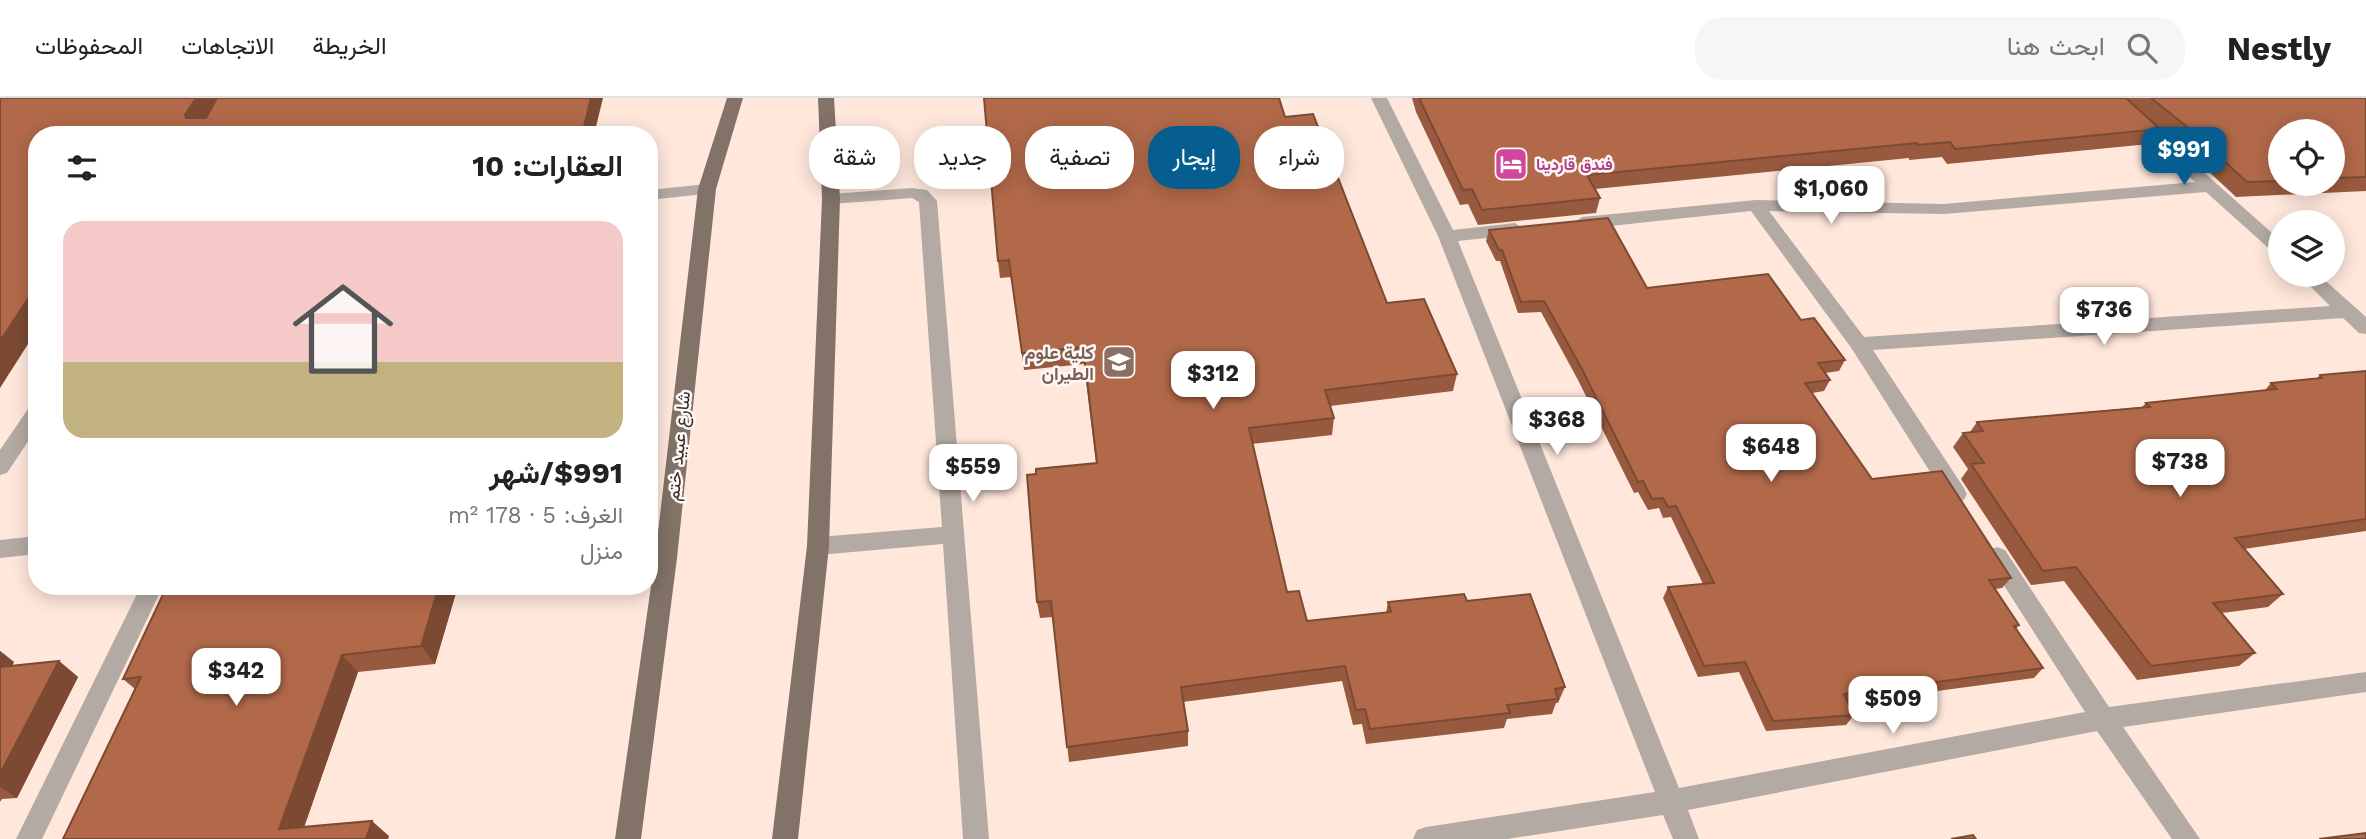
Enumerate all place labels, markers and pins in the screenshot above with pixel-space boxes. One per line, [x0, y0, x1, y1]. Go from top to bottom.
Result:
pin: $991 [2143, 127, 2225, 187]
hotel icon: فندق قاردينا [1492, 145, 1530, 183]
place label: فندق قاردينا [1536, 155, 1613, 175]
pin: $1,060 [1774, 166, 1888, 226]
pin: $736 [2063, 288, 2145, 347]
place label: كلية علوم الطيران [1024, 342, 1094, 385]
school or university icon: كلية علوم الطيران [1100, 343, 1138, 381]
pin: $312 [1172, 352, 1254, 411]
pin: $368 [1516, 398, 1598, 457]
pin: $648 [1730, 424, 1812, 484]
pin: $738 [2139, 440, 2221, 499]
pin: $559 [932, 444, 1014, 504]
pin: $342 [195, 648, 277, 708]
pin: $509 [1852, 676, 1934, 736]

